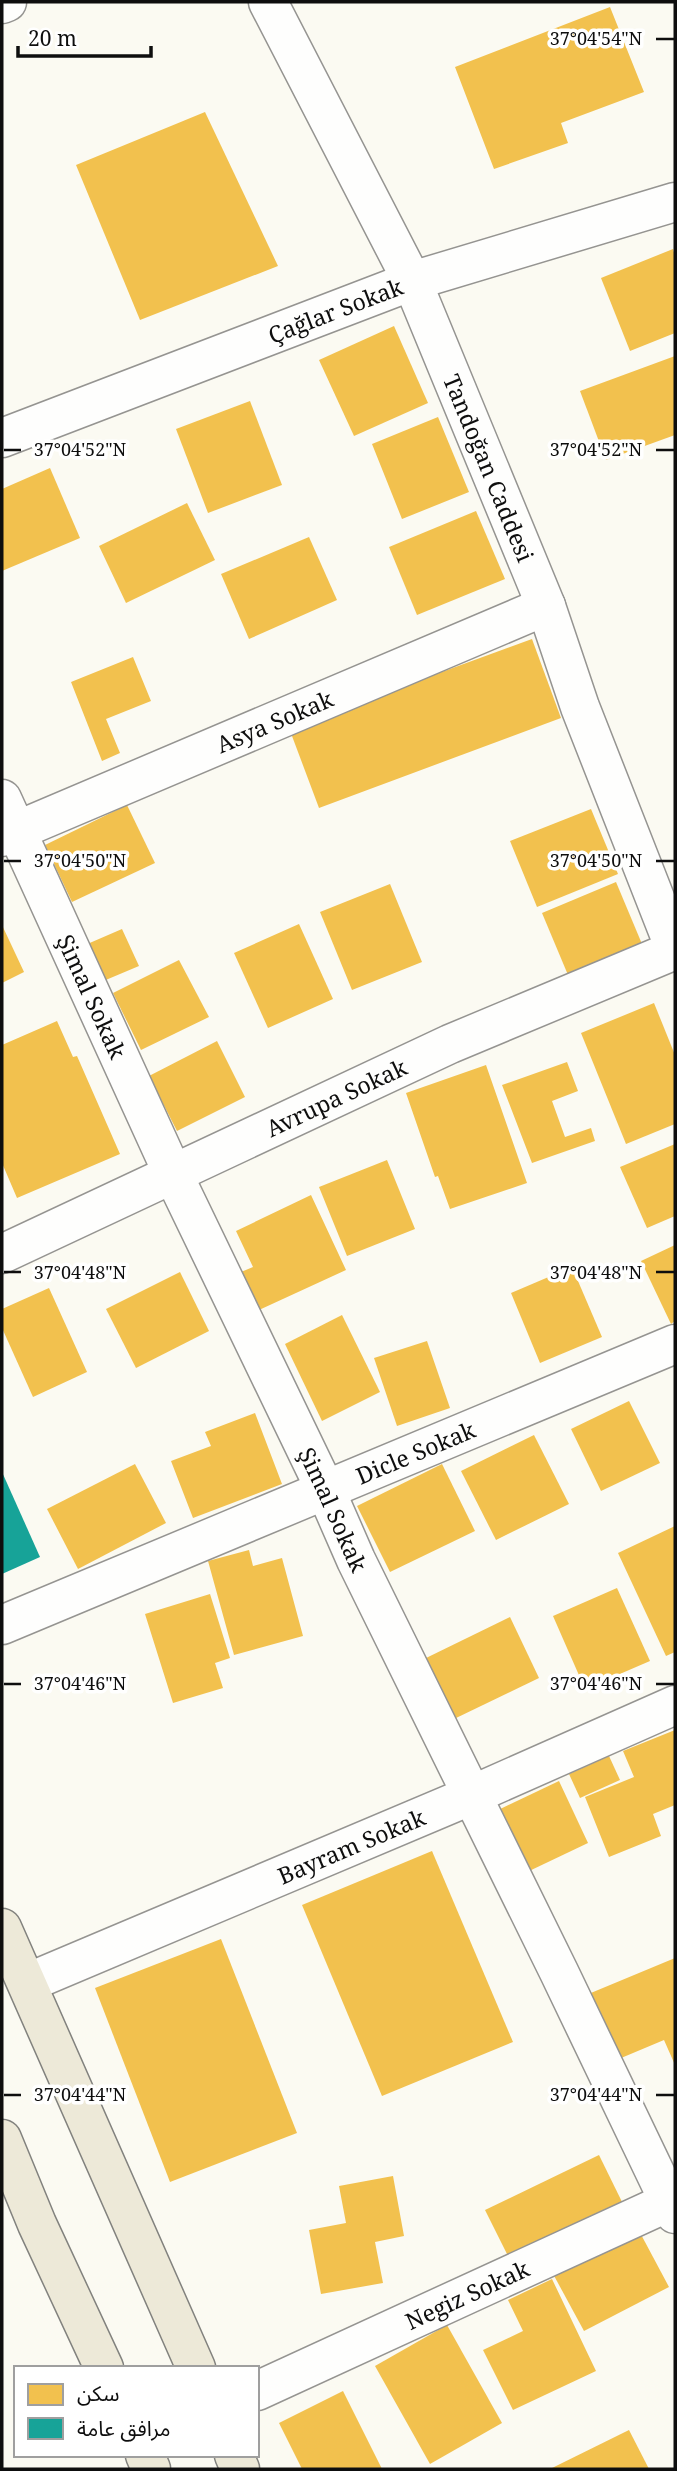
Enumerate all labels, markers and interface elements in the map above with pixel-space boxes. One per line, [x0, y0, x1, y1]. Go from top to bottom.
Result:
scale bar [18, 14, 150, 58]
text: 20 m [28, 24, 77, 52]
text: 37°04'54"N [550, 26, 643, 50]
street label: Çağlar Sokak [263, 270, 408, 351]
street label: Tandoğan Caddesi [436, 369, 542, 567]
text: 37°04'52"N [34, 437, 127, 461]
text: 37°04'52"N [550, 437, 643, 461]
street label: Asya Sokak [211, 682, 338, 760]
text: 37°04'50"N [34, 848, 127, 872]
text: 37°04'50"N [550, 848, 643, 872]
street label: Şimal Sokak [50, 929, 134, 1064]
street label: Avrupa Sokak [260, 1050, 412, 1144]
text: 37°04'48"N [34, 1260, 127, 1284]
text: 37°04'48"N [550, 1260, 643, 1284]
street label: Dicle Sokak [351, 1413, 480, 1492]
street label: Şimal Sokak [291, 1442, 376, 1578]
text: 37°04'46"N [34, 1671, 127, 1695]
text: 37°04'46"N [550, 1671, 643, 1695]
street label: Bayram Sokak [273, 1800, 430, 1891]
text: 37°04'44"N [34, 2082, 127, 2106]
text: 37°04'44"N [550, 2082, 643, 2106]
street label: Negiz Sokak [400, 2252, 535, 2337]
legend [14, 2366, 259, 2457]
text: سكن [77, 2379, 119, 2407]
text: مرافق عامة [77, 2414, 171, 2442]

